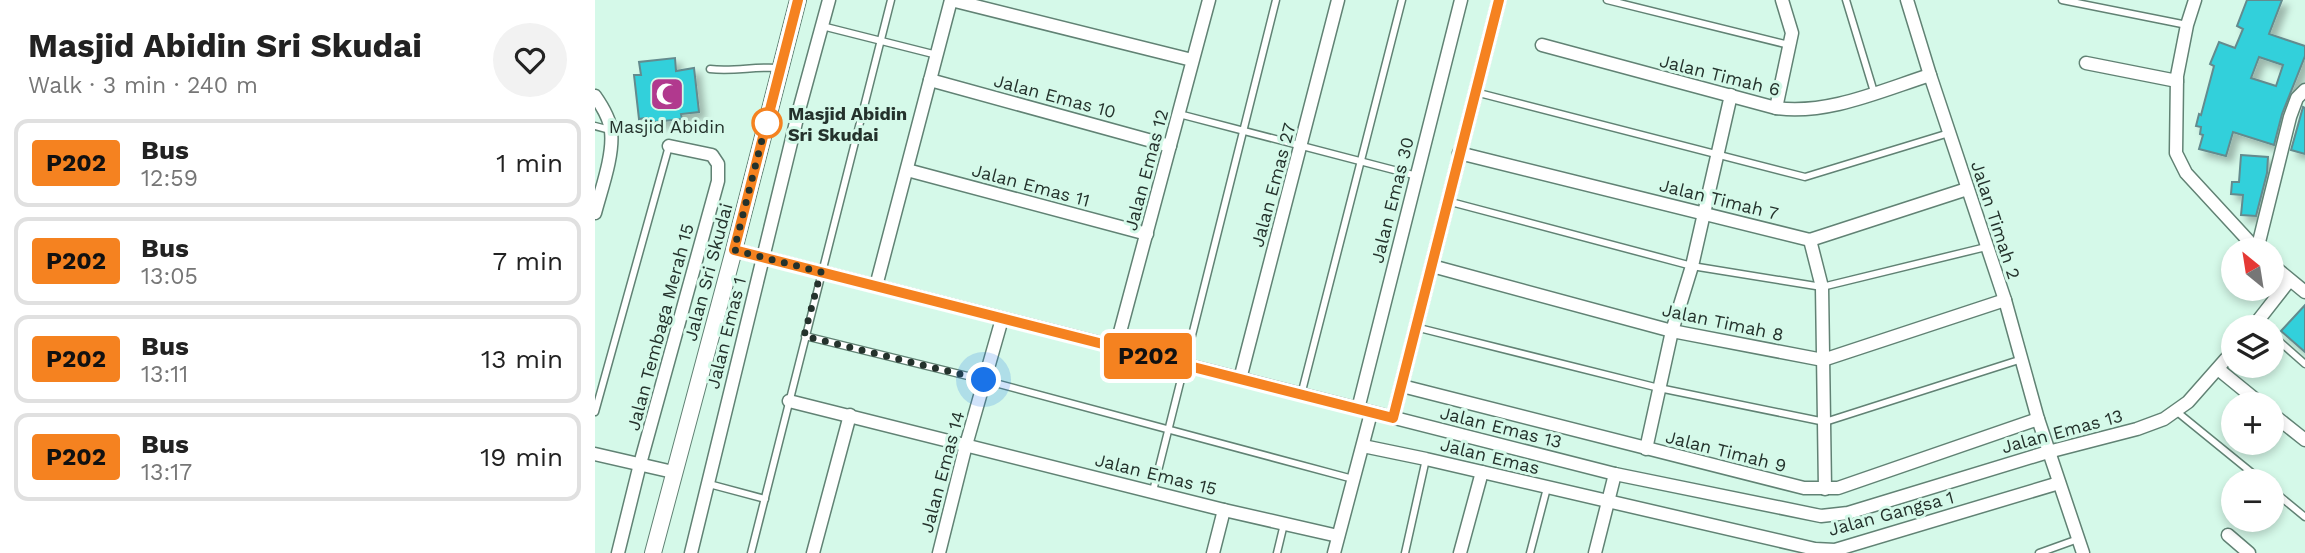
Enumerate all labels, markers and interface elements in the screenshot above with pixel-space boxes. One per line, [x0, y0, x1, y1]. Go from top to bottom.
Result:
button: heart [493, 23, 567, 97]
text: Masjid Abidin Sri Skudai [28, 26, 422, 65]
street label: Jalan Timah 6 [1658, 50, 1782, 100]
street label: Jalan Emas 10 [992, 70, 1118, 122]
text: Walk · 3 min · 240 m [28, 72, 258, 99]
mosque icon: Masjid Abidin [648, 75, 686, 113]
place label: Masjid Abidin Sri Skudai [788, 103, 907, 145]
street label: Jalan Emas 12 [1120, 107, 1172, 233]
marker: Masjid Abidin Sri Skudai [752, 108, 782, 138]
place label: Masjid Abidin [609, 116, 725, 137]
street label: Jalan Emas 27 [1246, 121, 1300, 249]
text: Bus [141, 135, 189, 165]
street label: Jalan Emas 30 [1366, 135, 1418, 265]
text: 1 min [496, 148, 563, 178]
text: P202 [46, 149, 106, 177]
street label: Jalan Timah 2 [1967, 158, 2025, 282]
street label: Jalan Emas 11 [970, 159, 1092, 211]
text: 12:59 [141, 165, 198, 192]
street label: Jalan Timah 7 [1657, 174, 1781, 224]
street label: Jalan Sri Skudai [679, 201, 737, 343]
street label: Jalan Tembaga Merah 15 [622, 221, 698, 433]
text: Bus [141, 233, 189, 263]
north arrow [2221, 238, 2284, 301]
map controls [2221, 238, 2284, 532]
text: 7 min [493, 246, 563, 276]
text: P202 [46, 247, 106, 275]
text: 13:05 [141, 263, 198, 290]
street label: Jalan Emas 1 [702, 275, 750, 391]
street label: Jalan Timah 8 [1660, 299, 1786, 345]
button: layers [2221, 315, 2284, 378]
text: Bus [141, 331, 189, 361]
line badge: P202 [1099, 333, 1197, 379]
text: P202 [1118, 342, 1178, 370]
text: 13 min [481, 344, 563, 374]
text: P202 [46, 345, 106, 373]
text: 13:11 [141, 361, 188, 388]
your location [966, 362, 1001, 397]
button: + [2221, 392, 2284, 455]
street label: Jalan Emas 13 [1438, 402, 1564, 452]
street label: Jalan Emas 13 [1999, 405, 2125, 457]
street label: Jalan Emas 14 [916, 409, 968, 535]
street label: Jalan Timah 9 [1663, 426, 1789, 476]
text: Bus [141, 429, 189, 459]
street label: Jalan Emas [1438, 434, 1542, 478]
text: 19 min [480, 442, 563, 472]
text: P202 [46, 443, 106, 471]
street label: Jalan Emas 15 [1093, 449, 1219, 499]
text: 13:17 [141, 459, 192, 486]
button: − [2221, 469, 2284, 532]
street label: Jalan Gangsa 1 [1826, 486, 1956, 540]

